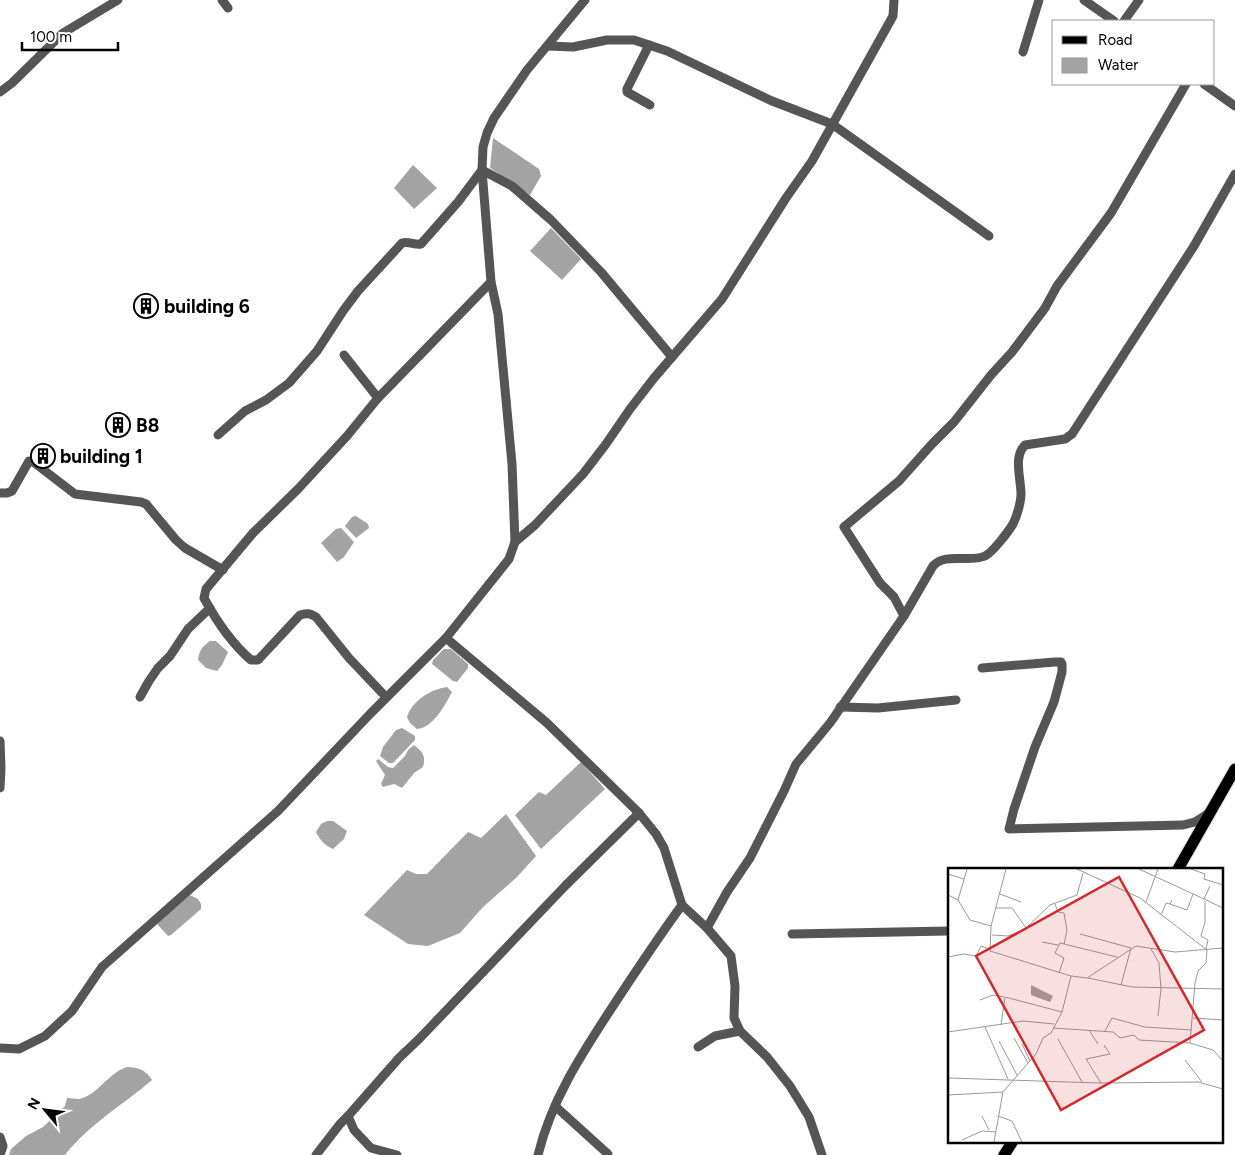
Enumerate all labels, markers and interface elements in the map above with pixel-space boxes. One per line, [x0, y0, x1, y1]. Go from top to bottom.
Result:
scale bar [22, 20, 119, 52]
legend [1052, 20, 1215, 85]
text: 100 m [30, 28, 72, 46]
text: Road [1098, 31, 1133, 49]
text: Water [1098, 56, 1138, 74]
building icon: building 6 [133, 293, 159, 319]
place label: building 6 [164, 295, 250, 318]
building icon: B8 [105, 412, 131, 438]
place label: B8 [136, 414, 159, 437]
building icon: building 1 [30, 443, 56, 469]
place label: building 1 [60, 445, 143, 468]
inset map [948, 868, 1222, 1142]
north arrow [20, 1085, 70, 1135]
text: N [24, 1095, 44, 1113]

